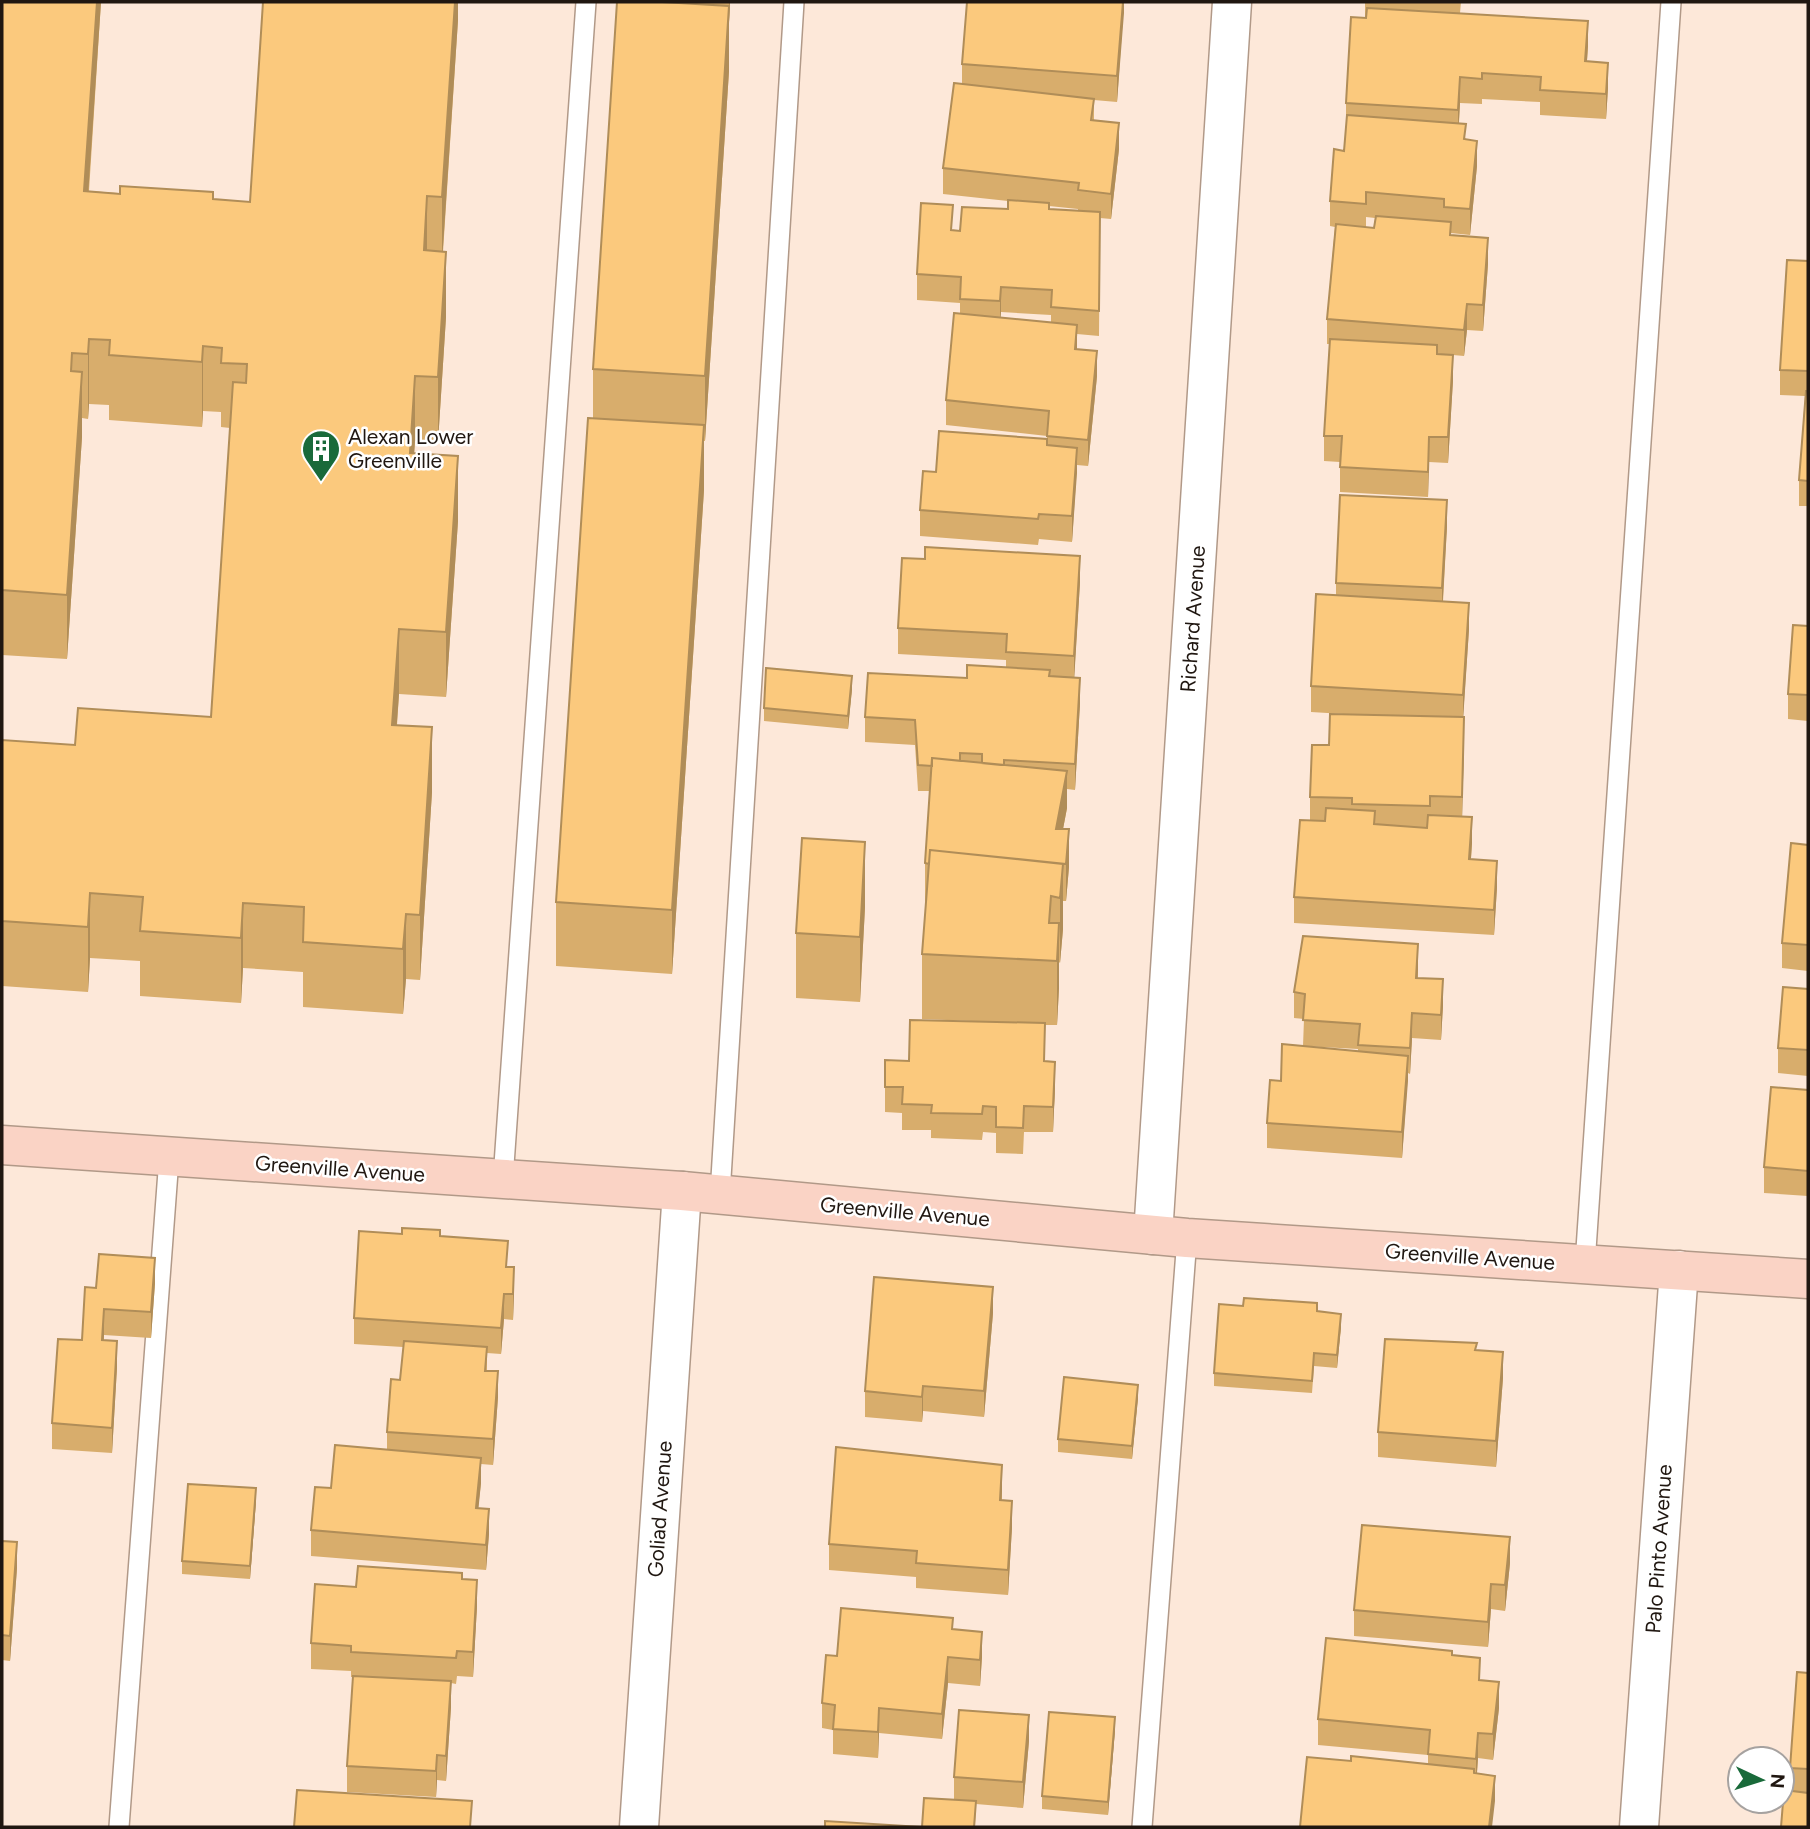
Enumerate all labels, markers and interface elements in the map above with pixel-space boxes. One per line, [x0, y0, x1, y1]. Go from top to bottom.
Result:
place label: Alexan Lower Greenville [348, 424, 473, 473]
building icon: Alexan Lower Greenville [300, 428, 342, 483]
street label: Richard Avenue [1175, 545, 1210, 693]
street label: Greenville Avenue [254, 1150, 426, 1187]
street label: Greenville Avenue [819, 1192, 991, 1231]
street label: Greenville Avenue [1384, 1238, 1556, 1275]
street label: Goliad Avenue [642, 1440, 677, 1578]
street label: Palo Pinto Avenue [1640, 1463, 1677, 1634]
north arrow [1726, 1745, 1796, 1815]
text: N [1765, 1773, 1789, 1789]

